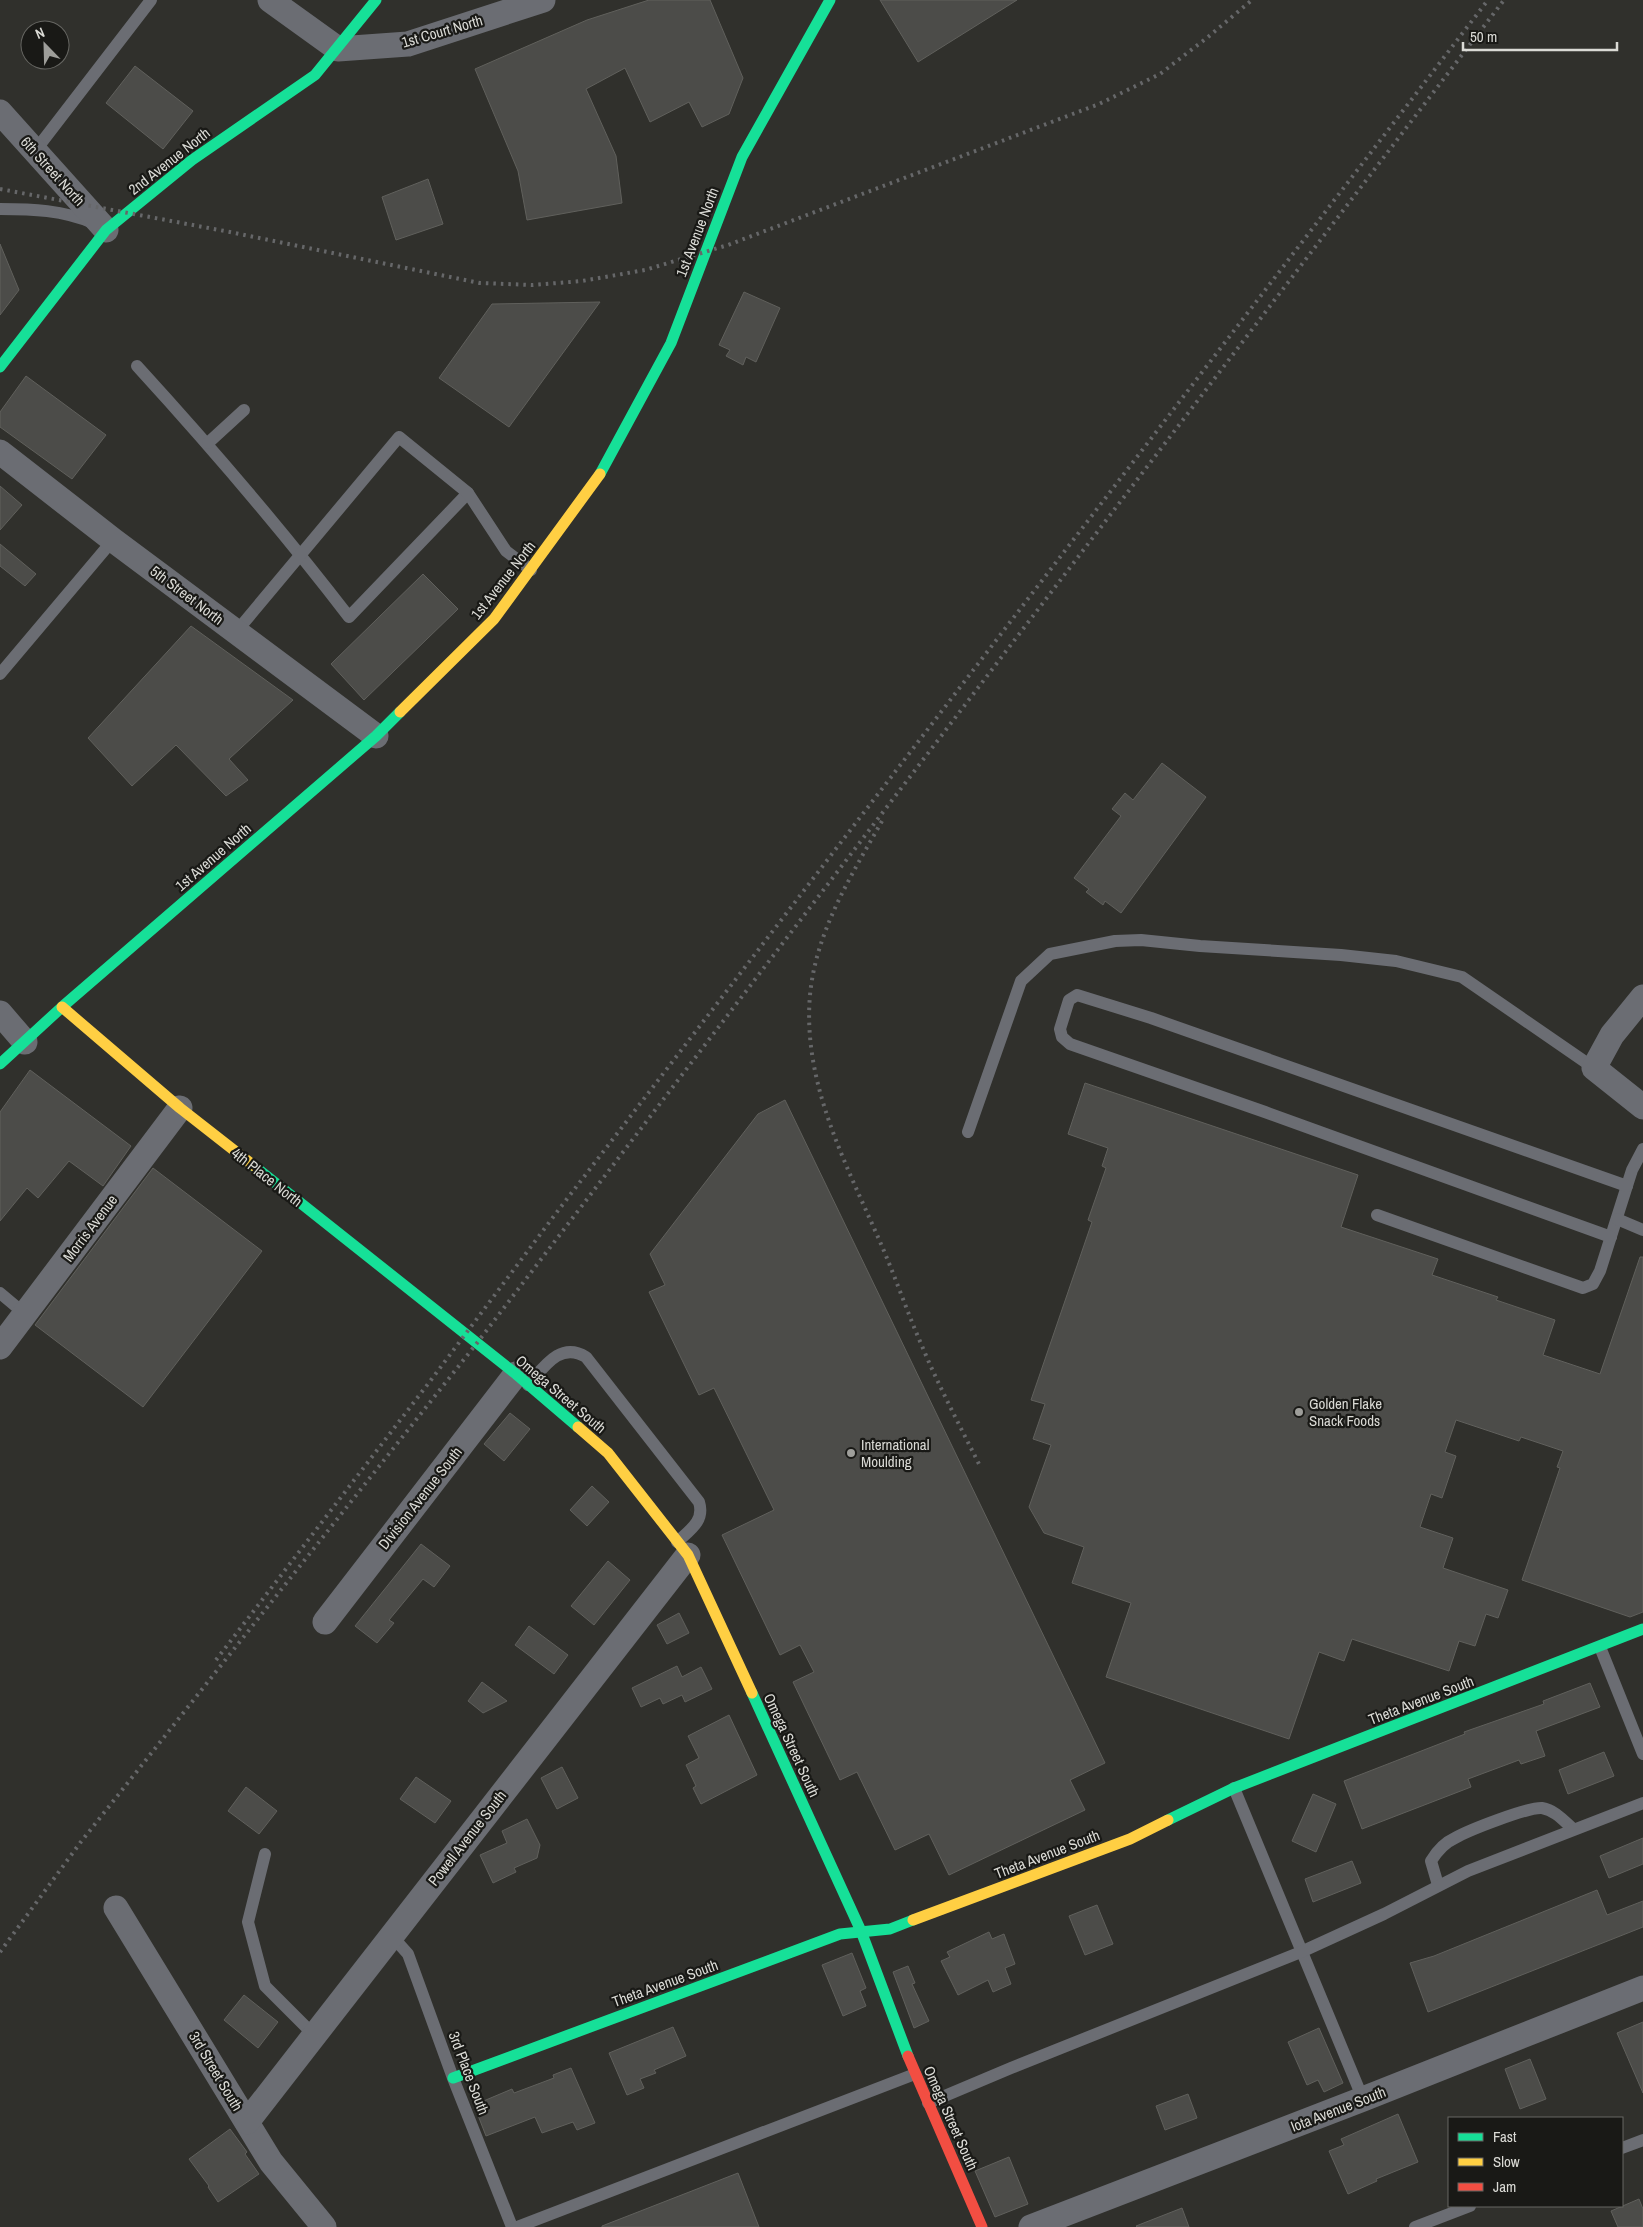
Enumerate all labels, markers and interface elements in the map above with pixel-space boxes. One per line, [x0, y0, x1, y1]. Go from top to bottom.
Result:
street label: 1st Court North [399, 9, 485, 53]
north arrow [20, 20, 70, 70]
scale bar [1463, 20, 1617, 52]
text: N [33, 23, 47, 43]
text: 50 m [1470, 26, 1497, 47]
street label: 2nd Avenue North [124, 122, 214, 200]
street label: 6th Street North [16, 132, 90, 210]
street label: 1st Avenue North [670, 184, 724, 280]
street label: 1st Avenue North [466, 536, 540, 624]
street label: 5th Street North [146, 560, 228, 630]
street label: 1st Avenue North [171, 818, 255, 896]
street label: 4th Place North [227, 1143, 307, 1211]
street label: Morris Avenue [58, 1190, 122, 1266]
street label: Omega Street South [511, 1350, 611, 1438]
place label: Golden Flake Snack Foods [1309, 1393, 1382, 1431]
marker: Golden Flake Snack Foods [1293, 1406, 1305, 1418]
place label: International Moulding [861, 1434, 929, 1472]
street label: Division Avenue South [373, 1442, 467, 1554]
marker: International Moulding [845, 1447, 857, 1459]
street label: Theta Avenue South [1365, 1670, 1477, 1730]
street label: Omega Street South [759, 1690, 825, 1800]
street label: Powell Avenue South [423, 1786, 511, 1890]
street label: Theta Avenue South [991, 1824, 1103, 1884]
street label: Theta Avenue South [609, 1954, 721, 2012]
street label: 3rd Street South [184, 2027, 248, 2115]
street label: 3rd Place South [444, 2028, 494, 2118]
street label: Omega Street South [919, 2062, 983, 2174]
street label: Iota Avenue South [1287, 2081, 1389, 2137]
legend [1448, 2117, 1623, 2207]
text: Fast [1493, 2126, 1517, 2147]
text: Slow [1493, 2151, 1520, 2172]
text: Jam [1493, 2176, 1516, 2197]

